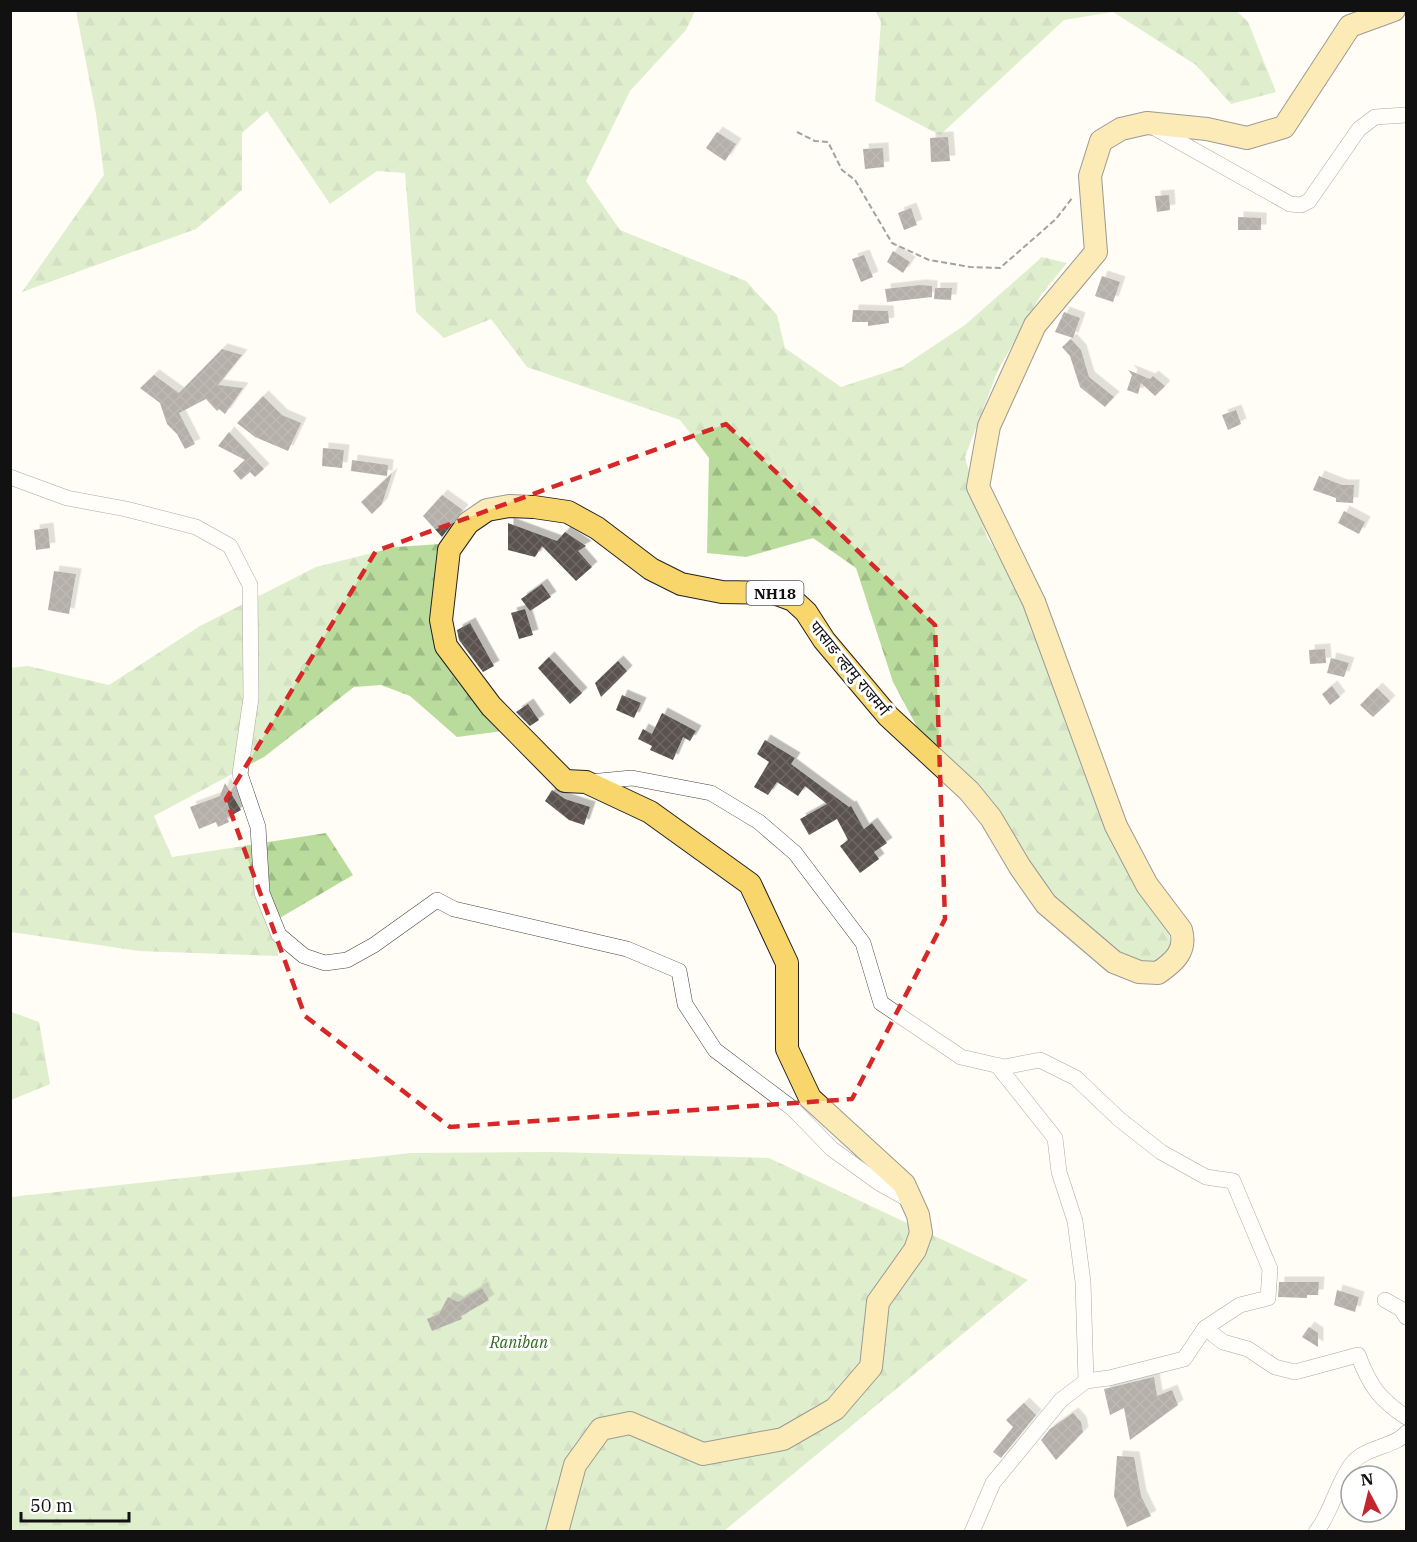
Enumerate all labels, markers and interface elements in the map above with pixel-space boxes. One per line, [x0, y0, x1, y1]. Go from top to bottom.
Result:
road number: NH18 [746, 581, 804, 605]
street label: पासाङ ल्हामु राजमर्ग [805, 617, 895, 721]
park label: Raniban [489, 1332, 548, 1352]
north arrow [1339, 1464, 1399, 1524]
text: N [1360, 1468, 1375, 1490]
scale bar [21, 1485, 129, 1523]
text: 50 m [30, 1494, 73, 1517]

